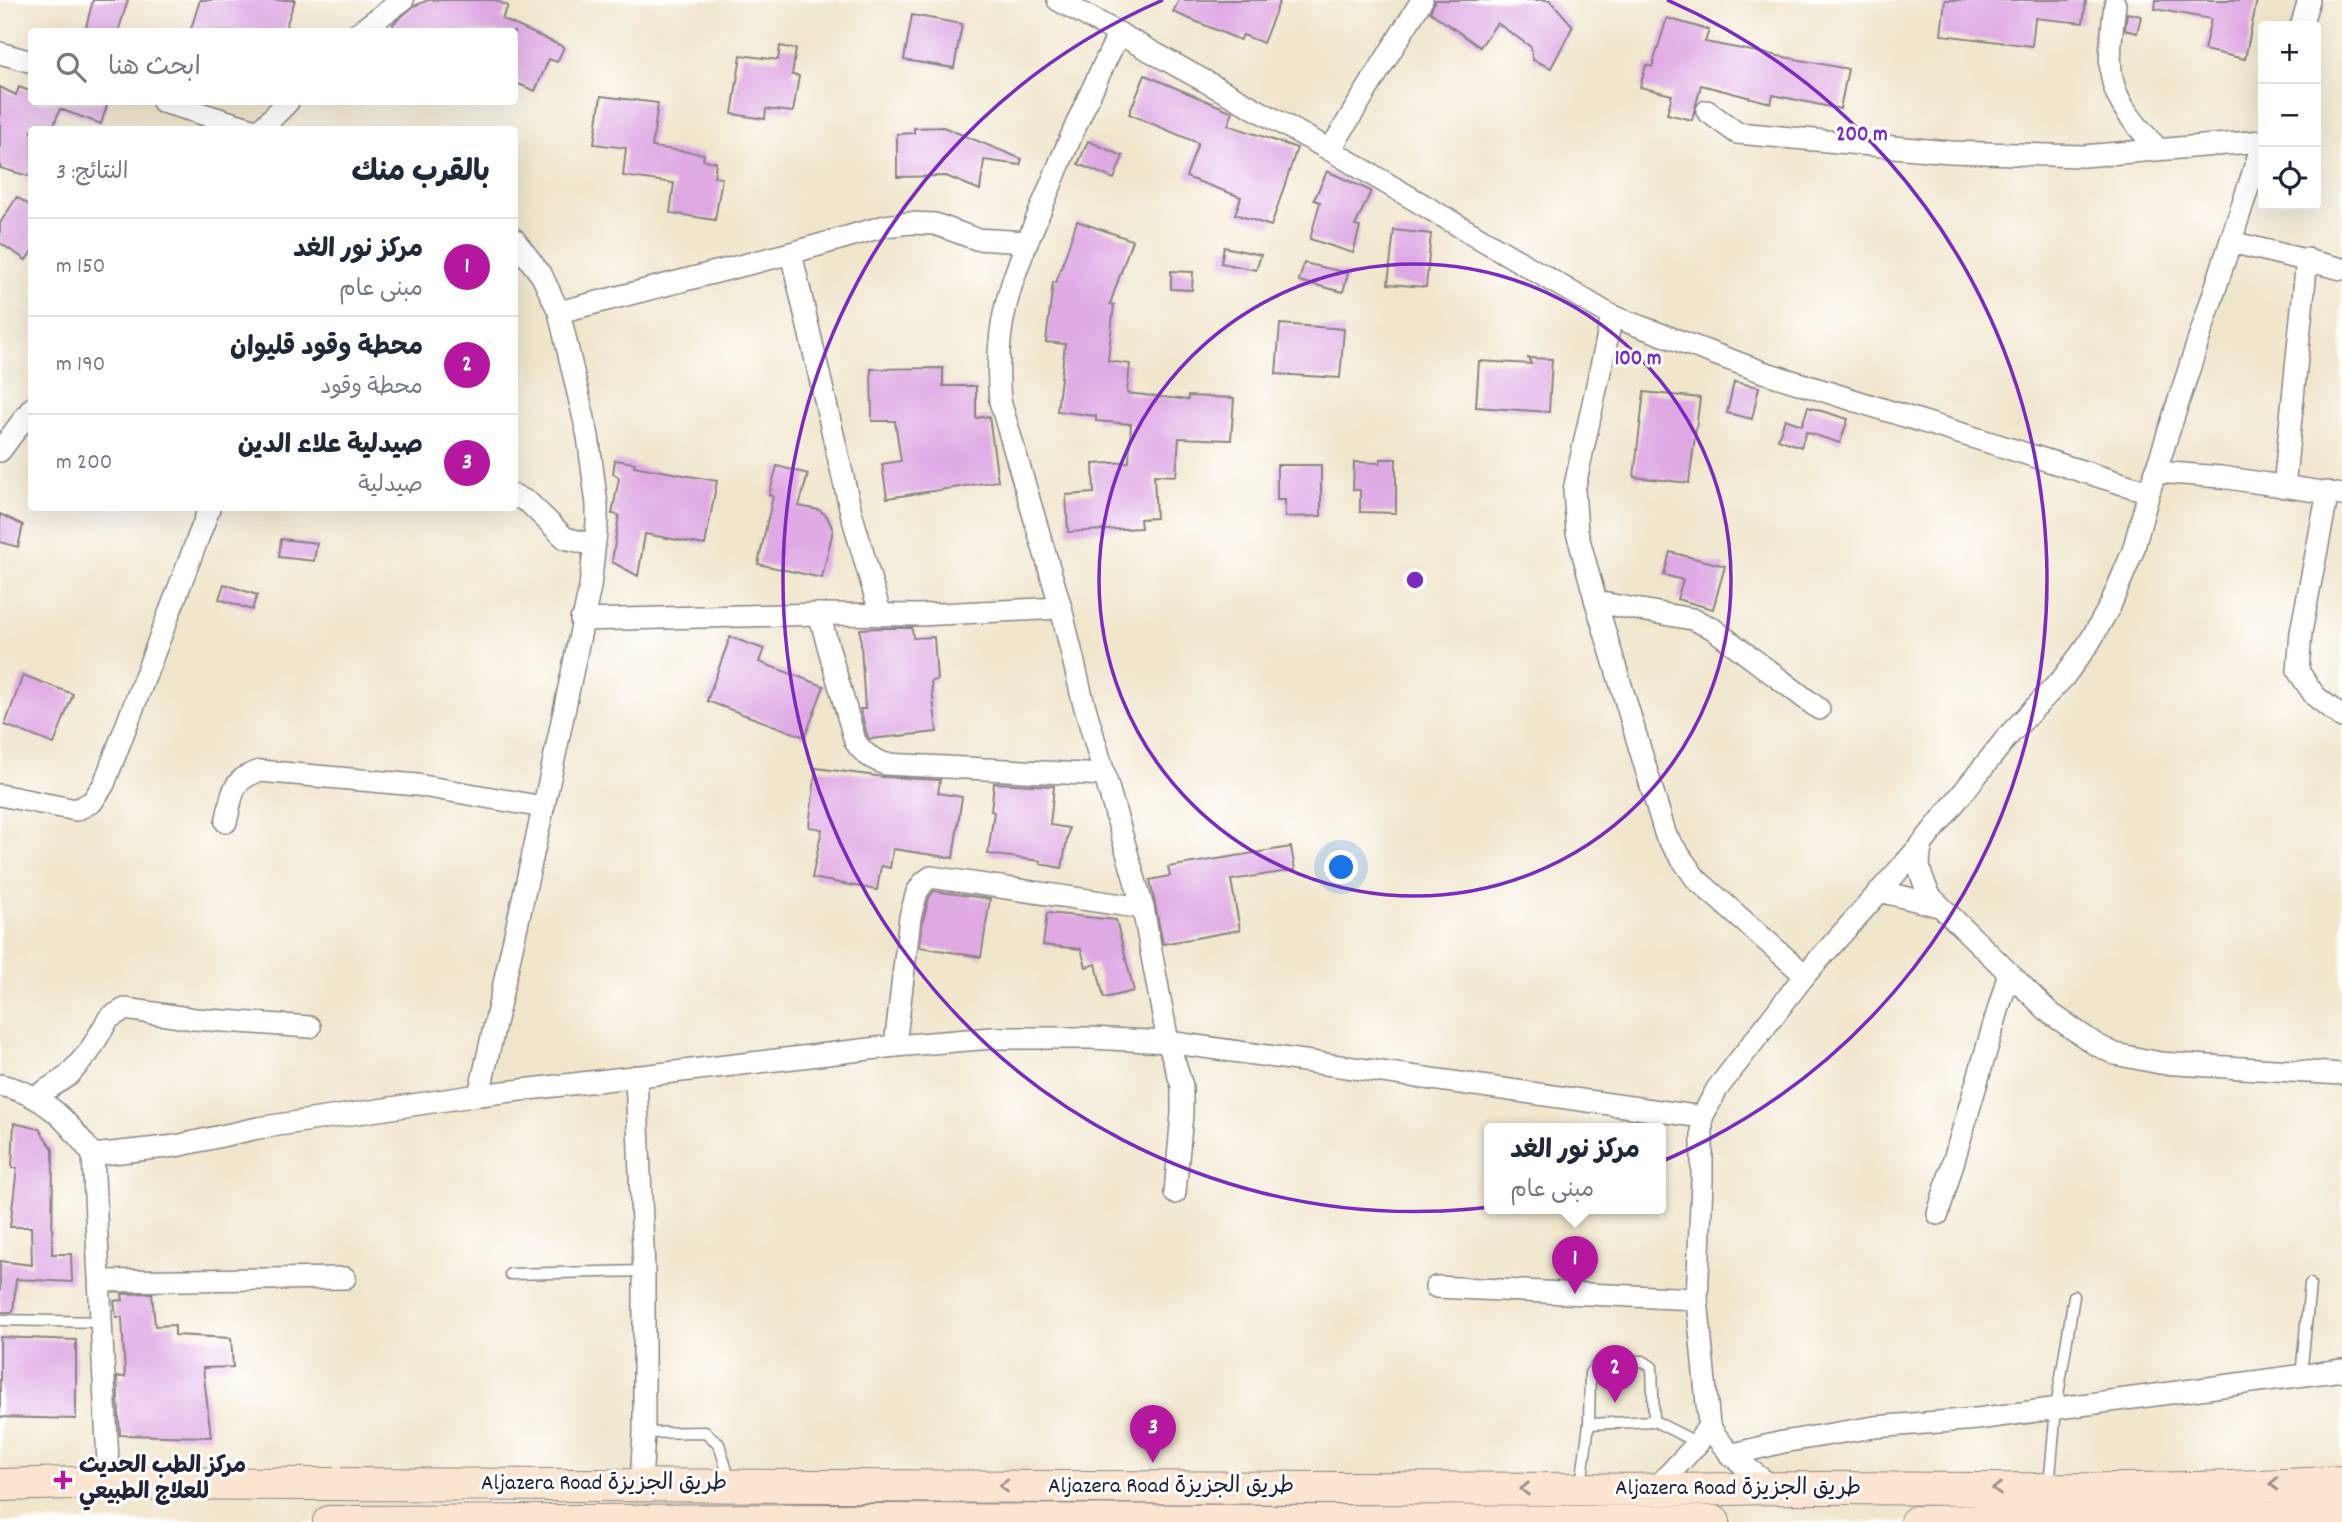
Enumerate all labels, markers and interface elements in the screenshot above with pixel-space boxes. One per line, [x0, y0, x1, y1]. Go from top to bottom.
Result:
map controls [2258, 21, 2321, 210]
button: + [2258, 21, 2321, 84]
search box [28, 28, 518, 105]
icon: search [52, 48, 90, 86]
text: ابحث هنا [108, 50, 201, 87]
button: − [2258, 84, 2321, 147]
text: 200 m [1836, 121, 1888, 151]
button: locate [2258, 147, 2321, 210]
text: بالقرب منك [352, 153, 490, 196]
text: النتائج: 3 [56, 157, 128, 190]
text: مركز نور الغد [293, 232, 423, 269]
text: 150 m [56, 251, 105, 284]
text: 1 [464, 251, 470, 284]
text: مبنى عام [339, 274, 423, 307]
text: محطة وقود قليوان [230, 330, 423, 367]
text: 100 m [1615, 345, 1661, 375]
text: 190 m [56, 349, 105, 382]
text: 2 [462, 349, 472, 382]
text: محطة وقود [320, 372, 423, 405]
text: صيدلية علاء الدين [238, 428, 423, 465]
text: 200 m [56, 447, 112, 480]
text: 3 [462, 447, 472, 480]
text: صيدلية [358, 470, 423, 503]
centre of rings [1403, 568, 1427, 592]
your location [1324, 850, 1358, 884]
popup [1484, 1123, 1666, 1214]
text: مركز نور الغد [1510, 1133, 1640, 1170]
text: مبنى عام [1510, 1175, 1594, 1208]
pin: 1 [1552, 1236, 1598, 1294]
pin: 2 [1592, 1345, 1638, 1403]
pin: 3 [1130, 1405, 1176, 1463]
place label: مركز الطب الحديث للعلاج الطبيعي [79, 1451, 246, 1511]
street label: Aljazera Road طريق الجزيزة [481, 1468, 727, 1501]
marker: مركز الطب الحديث للعلاج الطبيعي [53, 1470, 73, 1490]
street label: Aljazera Road طريق الجزيزة [1048, 1471, 1294, 1504]
street label: Aljazera Road طريق الجزيزة [1615, 1473, 1861, 1506]
one-way arrow [2268, 1476, 2279, 1492]
one-way arrow [998, 1478, 1008, 1494]
one-way arrow [1519, 1481, 1530, 1497]
one-way arrow [1992, 1481, 2002, 1497]

